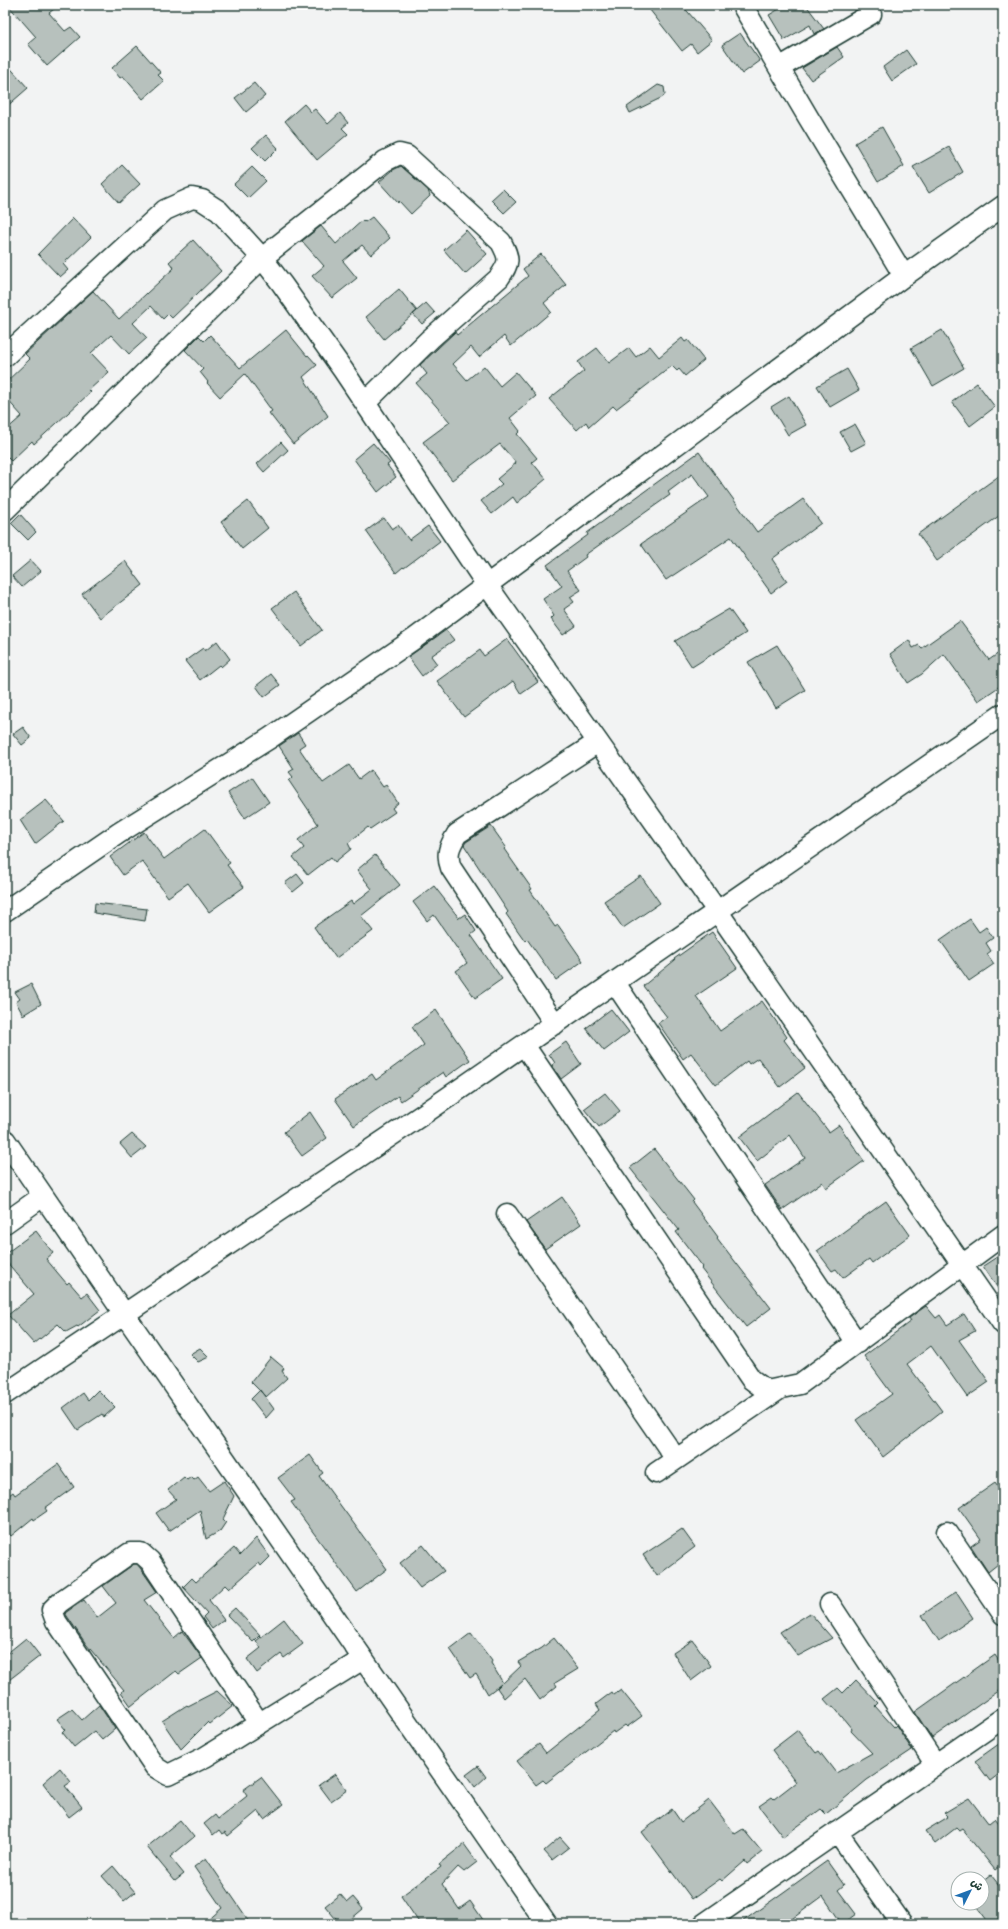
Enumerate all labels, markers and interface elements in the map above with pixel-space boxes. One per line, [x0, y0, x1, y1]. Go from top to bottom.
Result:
north arrow [950, 1871, 990, 1911]
text: ش [968, 1875, 987, 1893]

